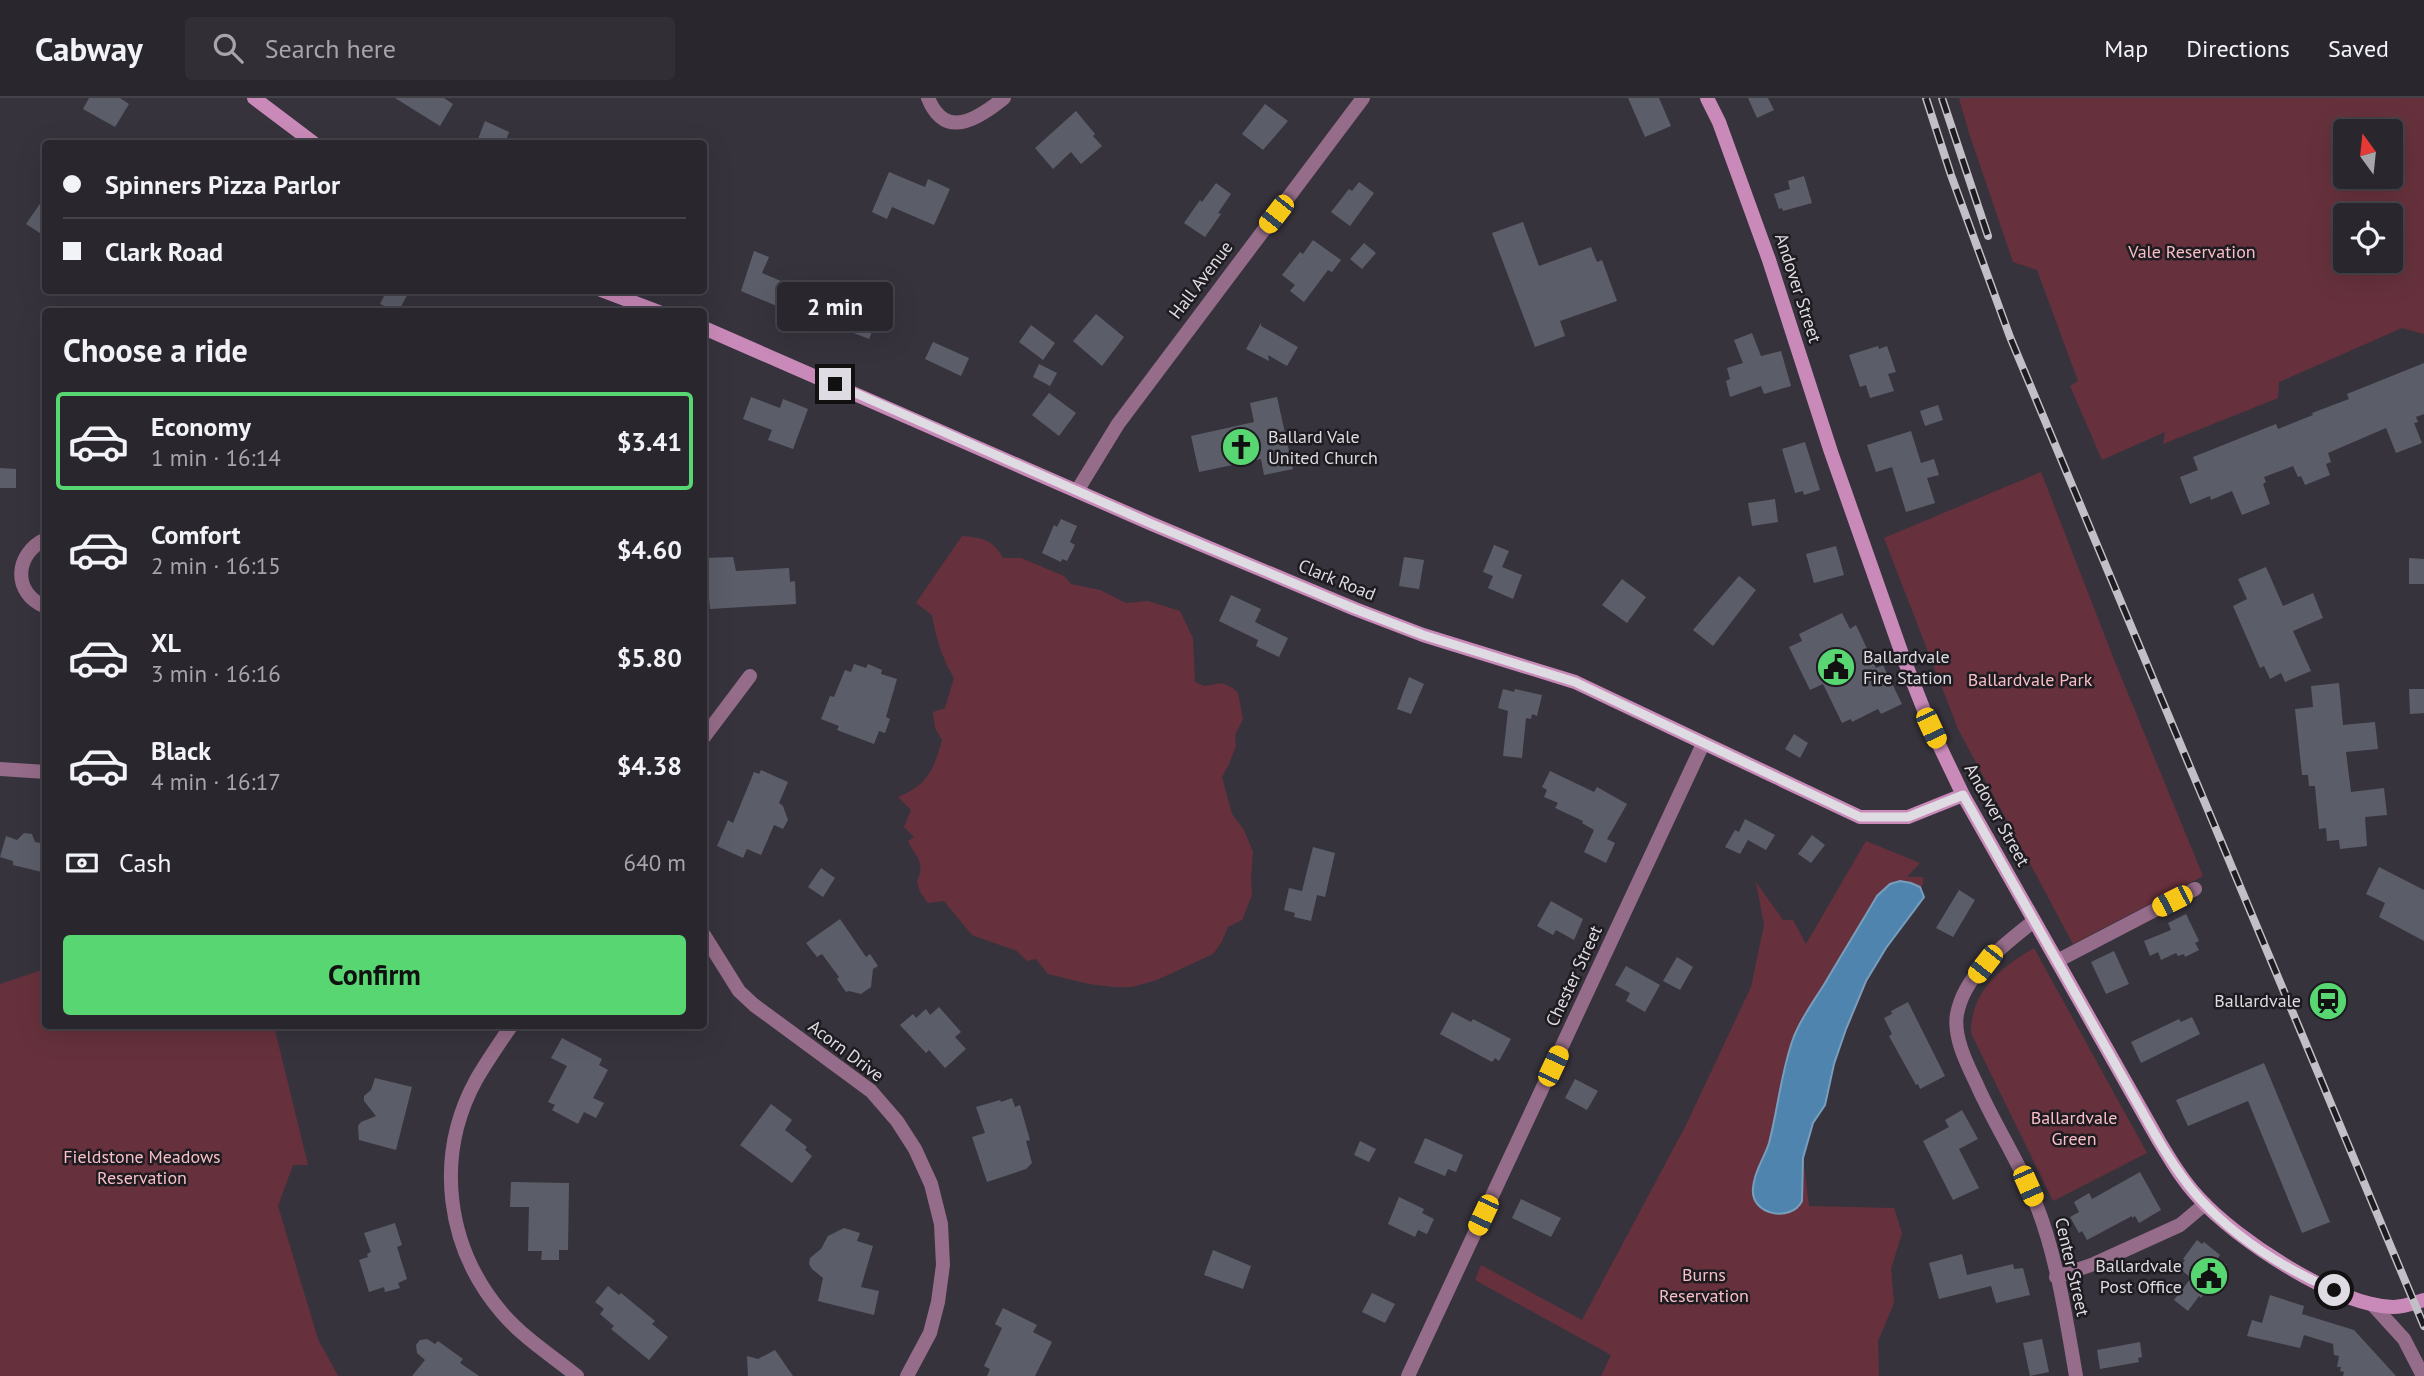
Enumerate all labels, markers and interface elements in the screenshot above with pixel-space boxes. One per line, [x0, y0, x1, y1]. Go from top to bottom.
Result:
search box [185, 17, 675, 80]
text: Cabway [35, 27, 143, 70]
icon: search [209, 29, 247, 67]
text: Search here [265, 32, 396, 65]
text: Map [2104, 33, 2148, 64]
text: Directions [2186, 33, 2290, 64]
text: Saved [2328, 33, 2389, 64]
north arrow [2333, 119, 2403, 189]
map controls [2333, 119, 2403, 273]
text: Spinners Pizza Parlor [105, 168, 340, 201]
car [1255, 191, 1298, 237]
button: locate [2333, 203, 2403, 273]
street label: Andover Street [1770, 230, 1827, 346]
text: Clark Road [105, 235, 223, 268]
street label: Hall Avenue [1164, 236, 1237, 323]
park label: Vale Reservation [2127, 240, 2256, 263]
callout: 2 min [777, 282, 893, 331]
text: 2 min [807, 292, 863, 321]
text: Choose a ride [63, 329, 248, 371]
route end [819, 368, 851, 400]
icon: car [67, 410, 130, 473]
text: Economy [151, 410, 251, 443]
text: $3.41 [617, 425, 682, 458]
place label: Ballard Vale United Church [1268, 425, 1378, 469]
church icon: Ballard Vale United Church [1220, 426, 1262, 468]
text: 1 min · 16:14 [151, 443, 281, 472]
icon: car [67, 518, 130, 581]
text: Comfort [151, 518, 241, 551]
text: $4.60 [617, 533, 682, 566]
text: 2 min · 16:15 [151, 551, 281, 580]
street label: Clark Road [1295, 554, 1379, 605]
icon: car [67, 626, 130, 689]
text: XL [151, 626, 181, 659]
text: $5.80 [617, 641, 682, 674]
place label: Ballardvale Fire Station [1863, 645, 1952, 689]
public building icon: Ballardvale Fire Station [1815, 646, 1857, 688]
text: 3 min · 16:16 [151, 659, 281, 688]
park label: Ballardvale Park [1968, 668, 2093, 691]
car [1913, 705, 1950, 751]
icon: car [67, 734, 130, 797]
text: Black [151, 734, 211, 767]
text: $4.38 [617, 749, 682, 782]
street label: Andover Street [1960, 759, 2035, 870]
text: 4 min · 16:17 [151, 767, 281, 796]
icon: cash [63, 844, 101, 882]
text: Cash [119, 846, 171, 879]
text: 640 m [624, 848, 686, 877]
car [2149, 882, 2196, 920]
street label: Chester Street [1540, 922, 1607, 1030]
button: Confirm [63, 935, 686, 1015]
car [1964, 941, 2007, 987]
station icon: Ballardvale [2307, 980, 2349, 1022]
place label: Ballardvale [2214, 989, 2301, 1012]
street label: Acorn Drive [804, 1015, 889, 1086]
car [1535, 1043, 1572, 1089]
park label: Ballardvale Green [2031, 1106, 2117, 1150]
park label: Fieldstone Meadows Reservation [63, 1145, 221, 1189]
car [2010, 1163, 2047, 1209]
car [1465, 1192, 1502, 1238]
street label: Center Street [2050, 1215, 2095, 1318]
place label: Ballardvale Post Office [2095, 1254, 2182, 1298]
public building icon: Ballardvale Post Office [2188, 1255, 2230, 1297]
park label: Burns Reservation [1659, 1263, 1749, 1307]
route start [2318, 1274, 2350, 1306]

